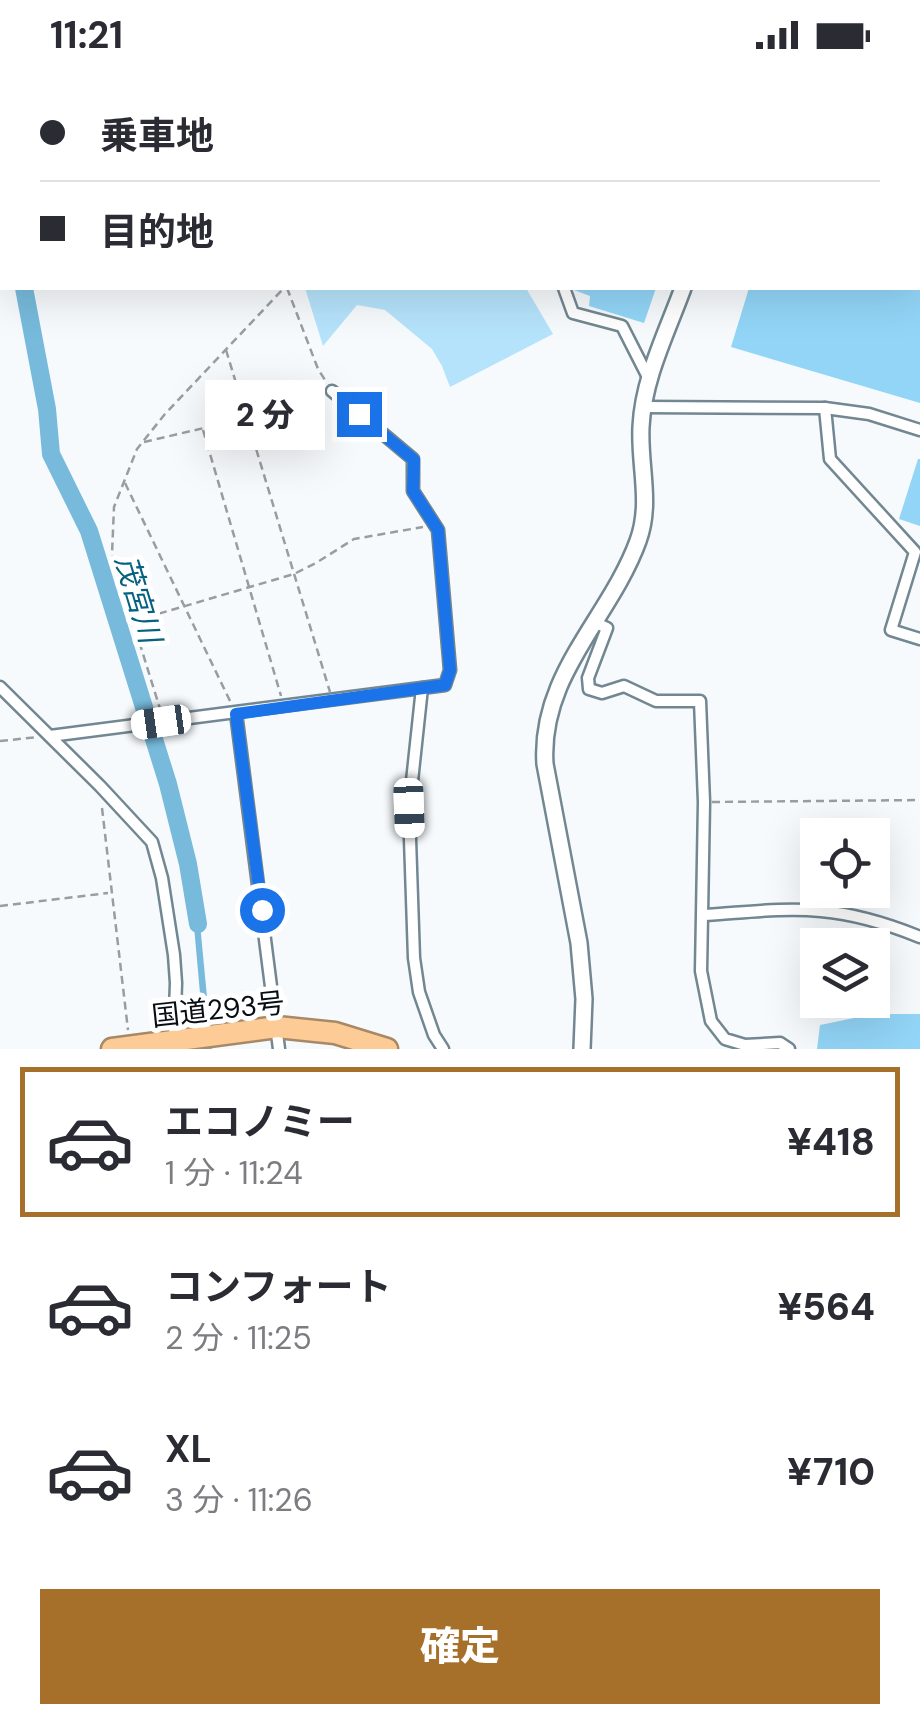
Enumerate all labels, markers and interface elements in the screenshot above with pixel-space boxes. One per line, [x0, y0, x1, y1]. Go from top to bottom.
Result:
text: 11:21 [50, 10, 123, 60]
text: 乗車地 [100, 111, 214, 161]
text: 目的地 [100, 207, 214, 257]
callout: 2 分 [204, 379, 324, 449]
route end [337, 392, 382, 437]
text: 2 分 [236, 394, 294, 436]
water label: 茂宮川 [107, 550, 171, 650]
car [129, 703, 193, 741]
car [393, 777, 425, 839]
map controls [800, 818, 890, 1018]
button: locate [800, 818, 890, 908]
route start [240, 888, 285, 933]
button: layers [800, 928, 890, 1018]
street label: 国道293号 [150, 984, 286, 1035]
icon: car [45, 1097, 135, 1187]
text: エコノミー [165, 1097, 355, 1147]
text: ¥418 [787, 1117, 875, 1167]
text: 1 分 · 11:24 [165, 1152, 303, 1194]
icon: car [45, 1262, 135, 1352]
text: コンフォート [165, 1262, 392, 1312]
text: ¥564 [777, 1282, 875, 1332]
text: 2 分 · 11:25 [165, 1317, 312, 1359]
text: XL [165, 1424, 212, 1474]
icon: car [45, 1427, 135, 1517]
text: ¥710 [787, 1447, 875, 1497]
text: 3 分 · 11:26 [165, 1479, 313, 1521]
button: 確定 [40, 1589, 880, 1704]

